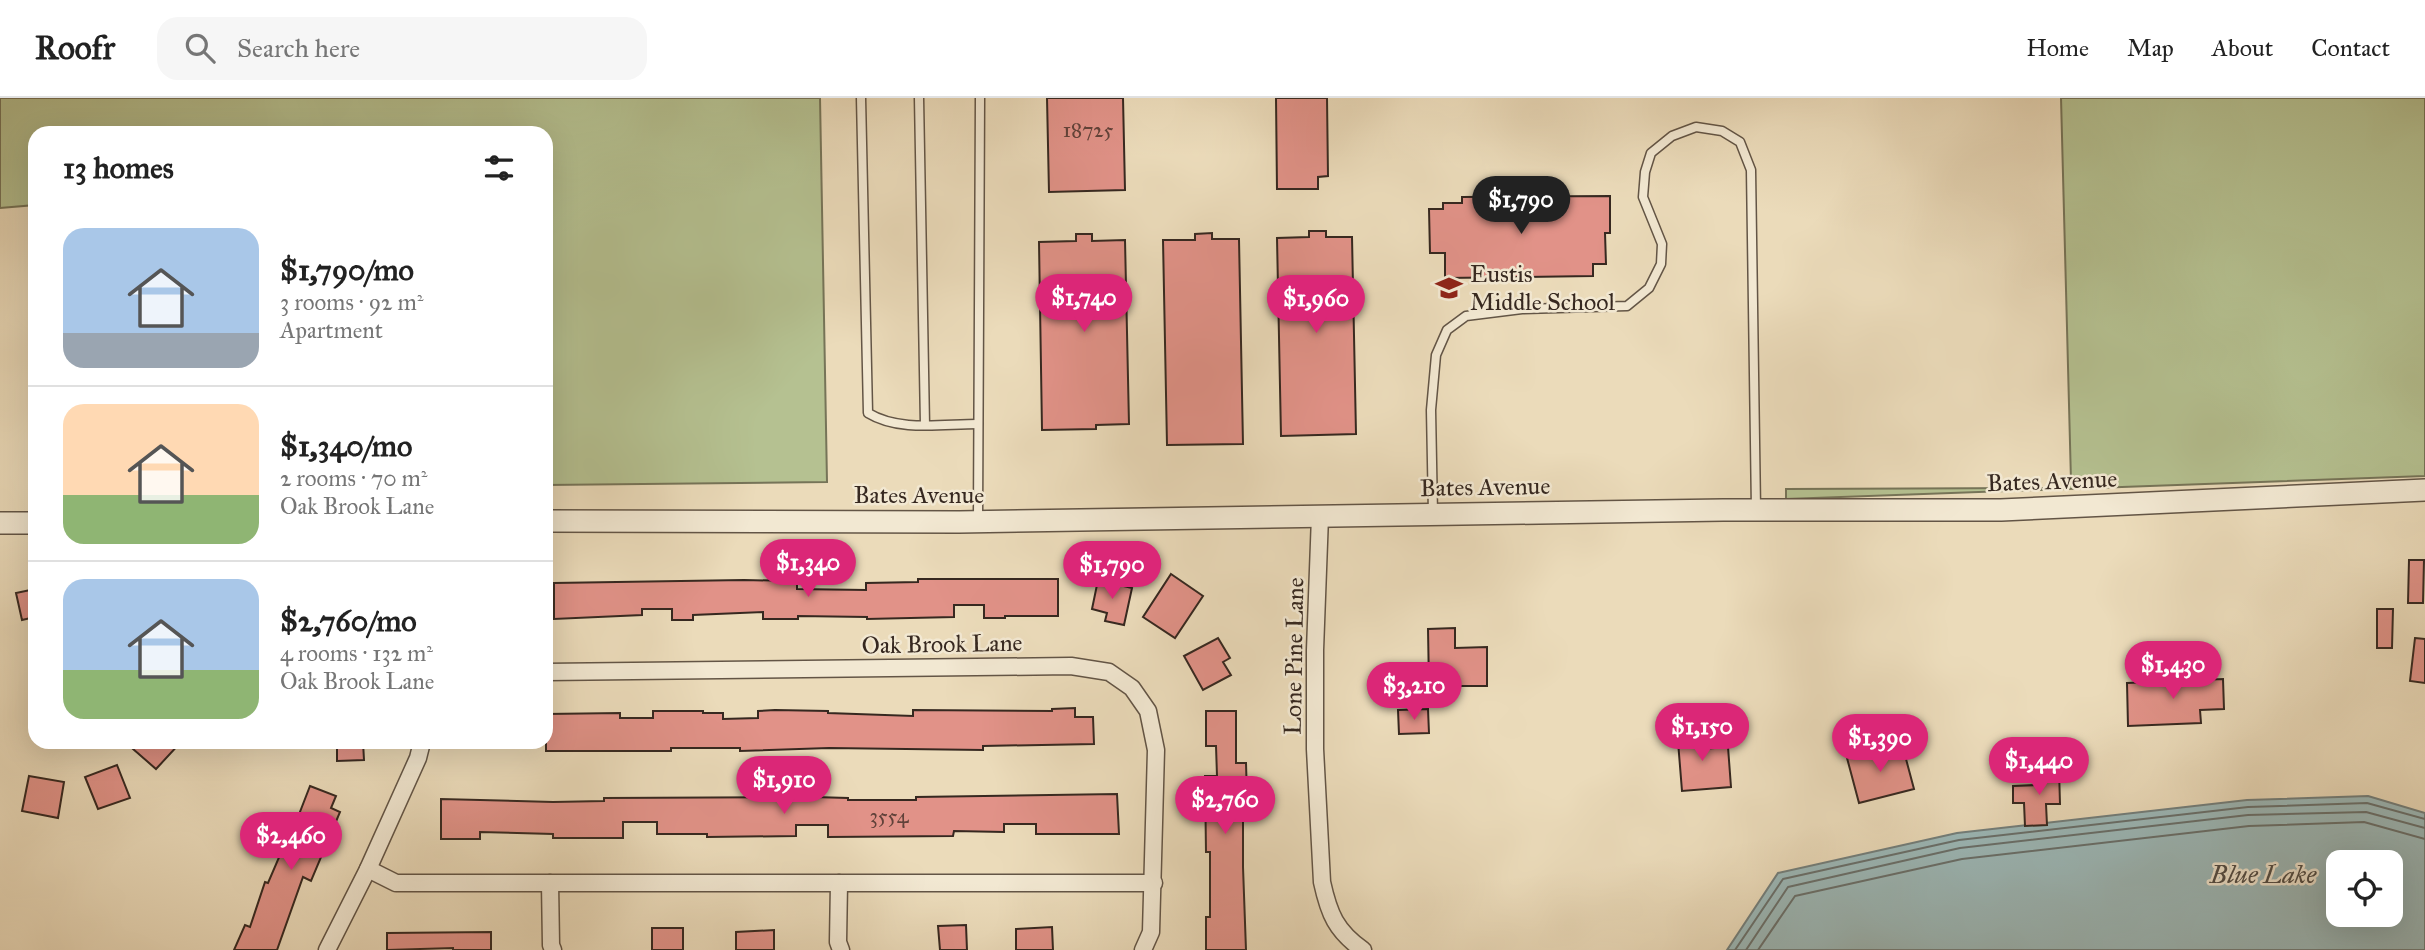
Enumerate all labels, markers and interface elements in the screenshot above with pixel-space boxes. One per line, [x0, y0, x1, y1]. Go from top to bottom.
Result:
search box [157, 17, 647, 80]
text: Roofr [35, 28, 115, 68]
icon: search [181, 29, 219, 67]
text: Search here [237, 32, 360, 64]
text: Home [2026, 33, 2089, 63]
text: Map [2127, 33, 2174, 63]
text: About [2212, 33, 2273, 63]
text: Contact [2311, 33, 2390, 63]
house number: 18725 [1063, 117, 1114, 143]
icon: filters [480, 149, 518, 187]
text: 13 homes [63, 150, 174, 186]
pin: $1,790 [1464, 176, 1578, 236]
text: $1,790 [1488, 185, 1554, 213]
text: $1,790/mo [280, 252, 414, 288]
icon: home [119, 256, 203, 340]
place label: Eustis Middle School [1470, 259, 1616, 317]
school or university icon: Eustis Middle School [1434, 273, 1464, 303]
pin: $1,740 [1027, 274, 1141, 334]
pin: $1,960 [1259, 275, 1373, 335]
text: $1,740 [1051, 283, 1117, 311]
text: $1,960 [1283, 284, 1349, 312]
text: 3 rooms · 92 m² [280, 288, 423, 316]
text: Apartment [280, 316, 383, 344]
text: $1,340/mo [280, 428, 412, 464]
icon: home [119, 432, 203, 516]
text: 2 rooms · 70 m² [280, 464, 428, 492]
street label: Bates Avenue [1986, 464, 2118, 498]
street label: Bates Avenue [1420, 471, 1550, 503]
street label: Bates Avenue [854, 480, 984, 510]
text: Oak Brook Lane [280, 492, 434, 520]
pin: $1,340 [751, 540, 865, 599]
pin: $1,790 [1055, 542, 1169, 601]
text: $1,340 [776, 548, 840, 576]
text: $1,790 [1079, 550, 1145, 578]
street label: Lone Pine Lane [1278, 577, 1310, 735]
text: $2,760/mo [280, 603, 417, 639]
icon: home [119, 607, 203, 691]
street label: Oak Brook Lane [861, 628, 1023, 660]
text: 4 rooms · 132 m² [280, 639, 433, 667]
pin: $1,430 [2116, 642, 2230, 701]
text: $1,430 [2141, 650, 2205, 678]
pin: $3,210 [1357, 662, 1471, 722]
text: Oak Brook Lane [280, 667, 434, 695]
text: $3,210 [1383, 671, 1445, 699]
pin: $1,150 [1645, 704, 1759, 763]
text: $1,150 [1671, 712, 1733, 740]
pin: $1,390 [1823, 714, 1937, 774]
text: $1,390 [1848, 723, 1912, 751]
pin: $1,440 [1982, 738, 2096, 797]
text: $1,440 [2005, 746, 2073, 774]
pin: $1,910 [727, 756, 841, 816]
text: $1,910 [752, 765, 816, 793]
pin: $2,760 [1168, 776, 1282, 836]
text: $2,760 [1191, 785, 1259, 813]
house number: 3554 [869, 803, 910, 829]
pin: $2,460 [234, 812, 348, 872]
text: $2,460 [256, 821, 326, 849]
map controls [2326, 850, 2403, 927]
button: locate [2326, 850, 2403, 927]
water label: Blue Lake [2209, 858, 2317, 890]

